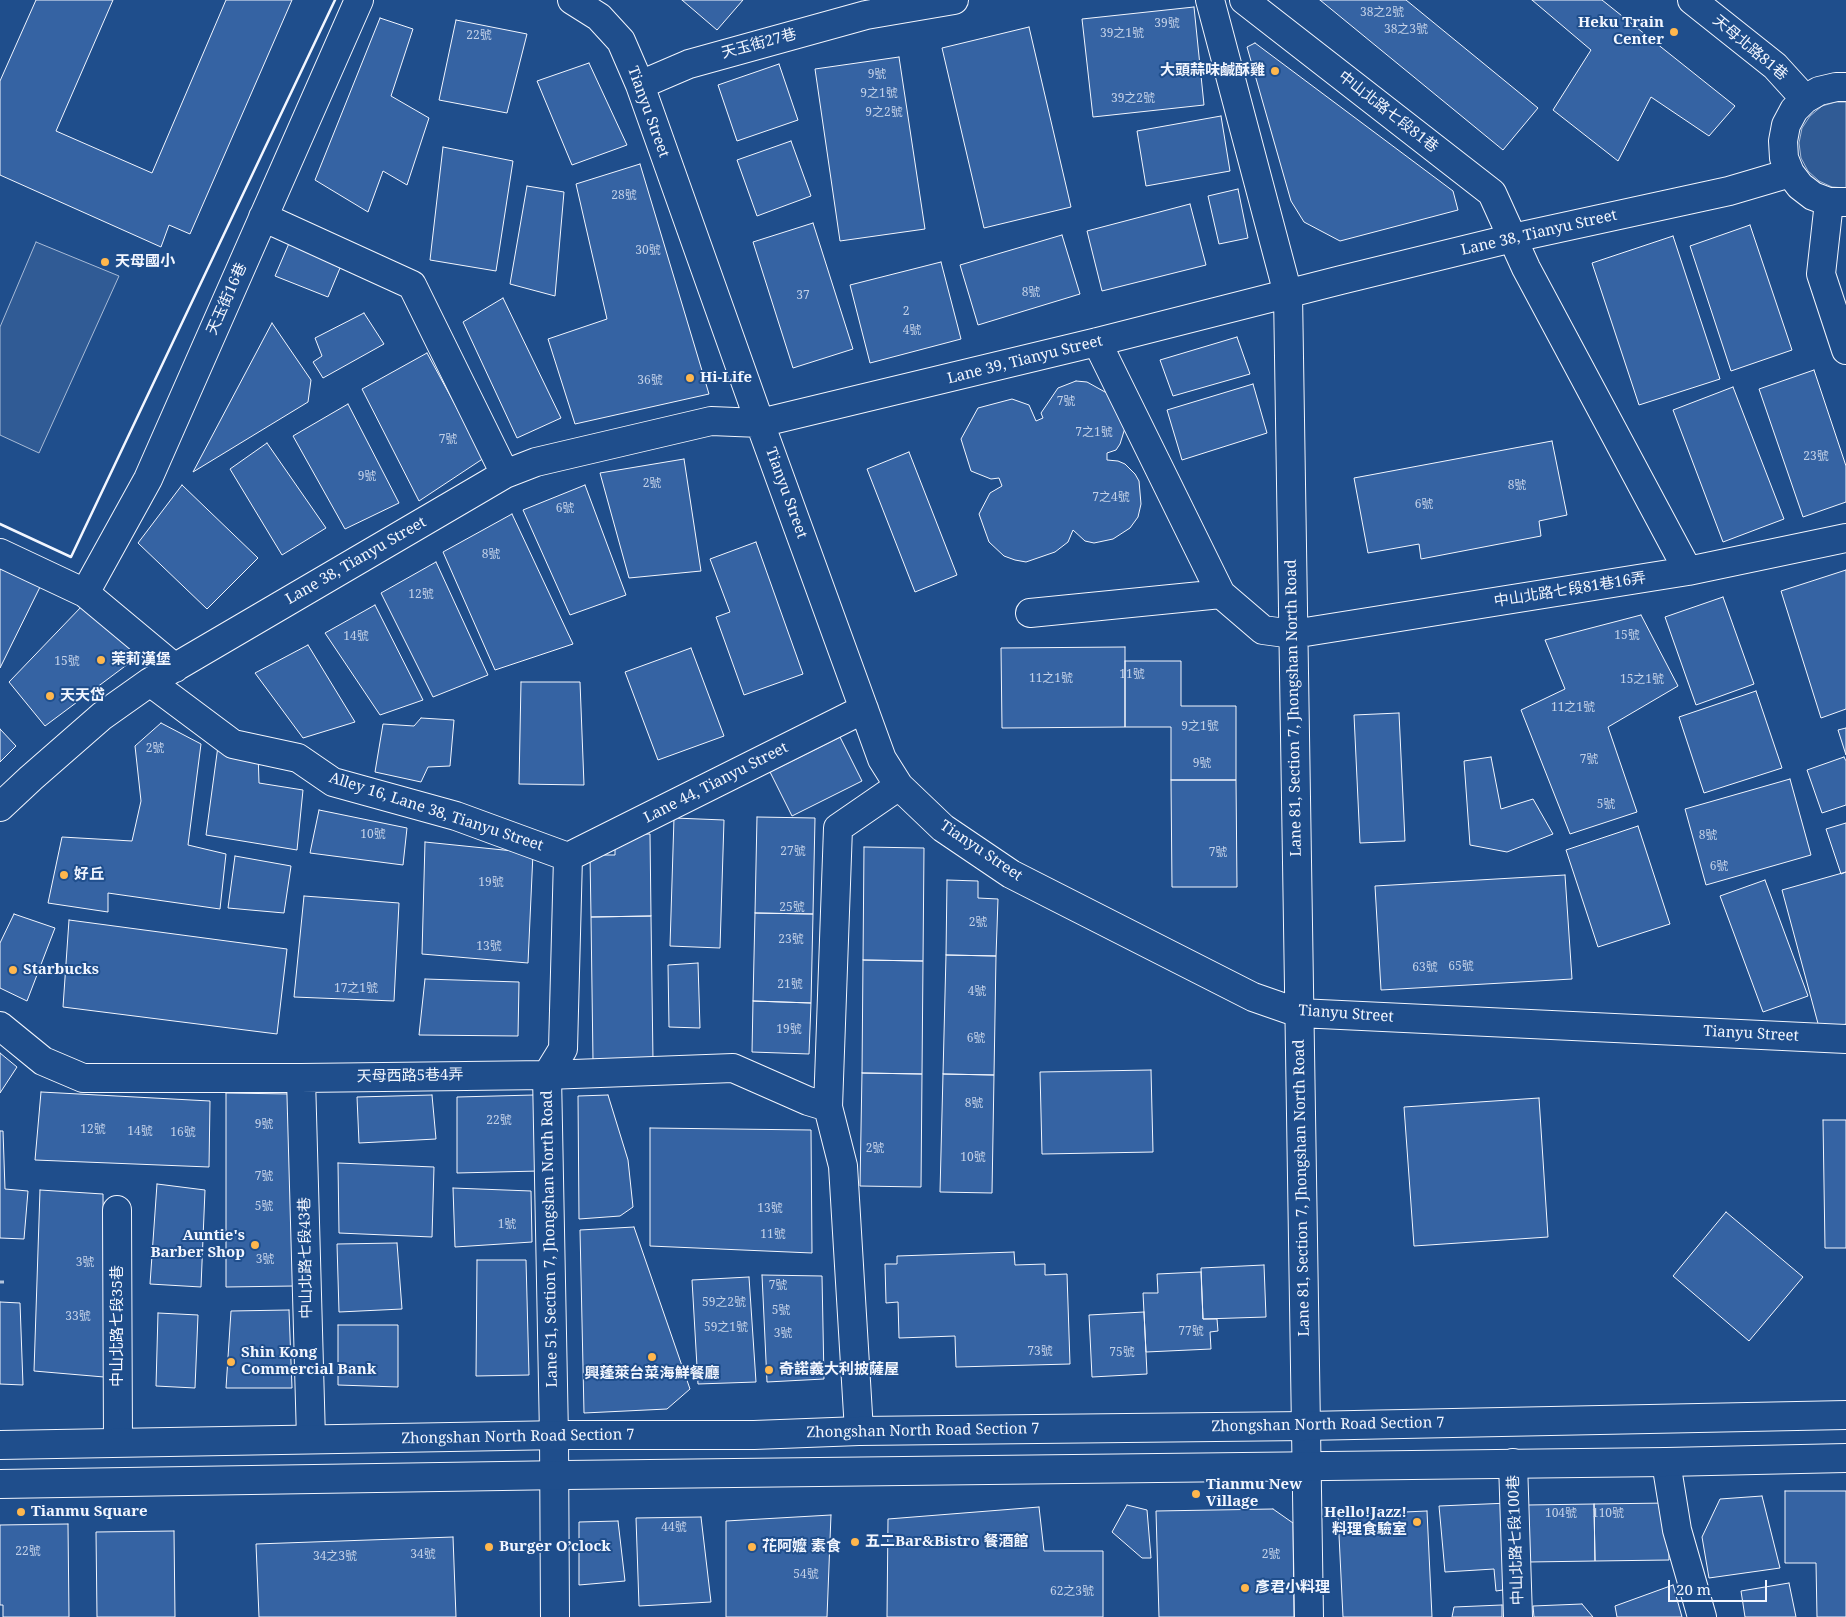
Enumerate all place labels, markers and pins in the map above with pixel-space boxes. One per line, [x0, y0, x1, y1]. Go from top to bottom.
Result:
place label: Heku Train Center [1578, 14, 1664, 49]
marker: Heku Train Center [1668, 26, 1680, 38]
place label: 大頭蒜味鹹酥雞 [1160, 62, 1265, 80]
marker: 大頭蒜味鹹酥雞 [1269, 65, 1281, 77]
place label: 天母國小 [115, 253, 175, 271]
marker: 天母國小 [99, 256, 111, 268]
place label: Hi-Life [700, 369, 752, 387]
marker: Hi-Life [684, 372, 696, 384]
place label: 茉莉漢堡 [111, 651, 171, 669]
marker: 茉莉漢堡 [95, 654, 107, 666]
place label: 天天岱 [60, 687, 105, 705]
marker: 天天岱 [44, 690, 56, 702]
place label: 好丘 [74, 866, 104, 884]
marker: 好丘 [58, 869, 70, 881]
place label: Starbucks [23, 961, 99, 979]
marker: Starbucks [7, 964, 19, 976]
place label: Auntie's Barber Shop [150, 1227, 245, 1262]
marker: Auntie's Barber Shop [249, 1239, 261, 1251]
place label: Shin Kong Commercial Bank [241, 1344, 376, 1379]
marker: 興蓬萊台菜海鮮餐廳 [646, 1351, 658, 1363]
marker: Shin Kong Commercial Bank [225, 1356, 237, 1368]
place label: 奇諾義大利披薩屋 [779, 1361, 899, 1379]
marker: 奇諾義大利披薩屋 [763, 1364, 775, 1376]
place label: 興蓬萊台菜海鮮餐廳 [585, 1365, 719, 1383]
place label: Tianmu New Village [1206, 1476, 1302, 1511]
marker: Tianmu New Village [1190, 1488, 1202, 1500]
place label: Tianmu Square [31, 1503, 148, 1521]
place label: Hello!Jazz! 料理食驗室 [1324, 1504, 1407, 1539]
marker: Tianmu Square [15, 1506, 27, 1518]
marker: Hello!Jazz! 料理食驗室 [1411, 1516, 1423, 1528]
place label: 五二Bar&Bistro 餐酒館 [865, 1533, 1029, 1551]
marker: 五二Bar&Bistro 餐酒館 [849, 1536, 861, 1548]
place label: Burger O’clock [499, 1538, 611, 1556]
place label: 花阿嬤 素食 [762, 1538, 841, 1556]
marker: Burger O’clock [483, 1541, 495, 1553]
marker: 花阿嬤 素食 [746, 1541, 758, 1553]
place label: 彥君小料理 [1255, 1579, 1330, 1597]
marker: 彥君小料理 [1239, 1582, 1251, 1594]

